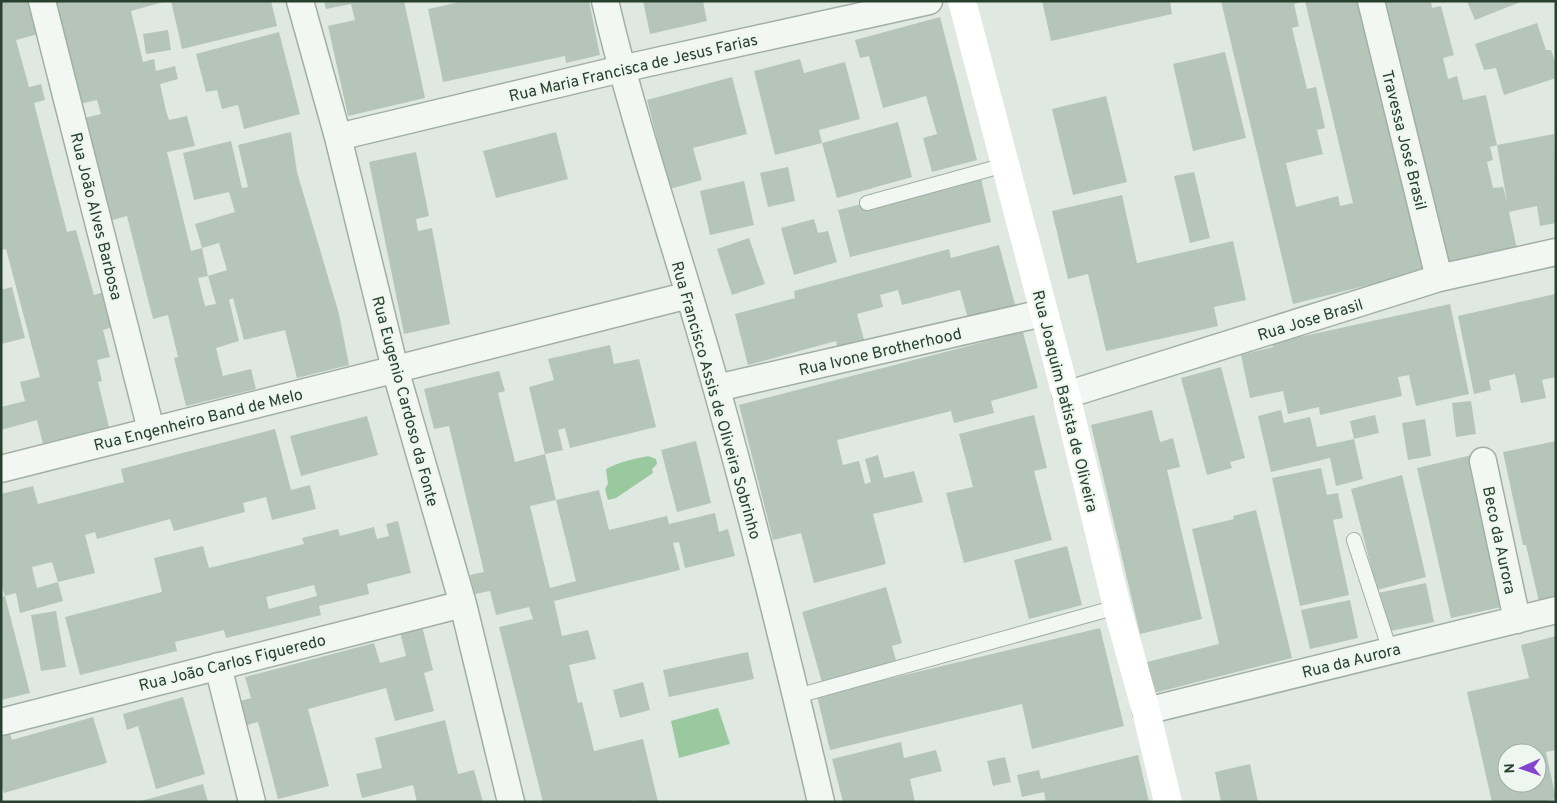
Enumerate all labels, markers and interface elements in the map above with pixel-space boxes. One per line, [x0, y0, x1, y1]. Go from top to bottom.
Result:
street label: Rua Maria Francisca de Jesus Farias [507, 31, 760, 107]
street label: Travessa José Brasil [1376, 68, 1430, 213]
street label: Rua João Alves Barbosa [65, 131, 126, 302]
street label: Rua Francisco Assis de Oliveira Sobrinho [666, 259, 764, 542]
street label: Rua Joaquim Batista de Oliveira [1027, 288, 1101, 515]
street label: Rua Eugenio Cardoso da Fonte [366, 294, 442, 509]
street label: Rua Jose Brasil [1255, 295, 1366, 346]
street label: Rua Ivone Brotherhood [797, 324, 964, 381]
street label: Rua Engenheiro Band de Melo [92, 385, 305, 457]
street label: Beco da Aurora [1477, 485, 1519, 596]
street label: Rua João Carlos Figueredo [137, 631, 328, 697]
street label: Rua da Aurora [1300, 640, 1403, 684]
north arrow [1497, 743, 1547, 793]
text: N [1502, 763, 1519, 774]

